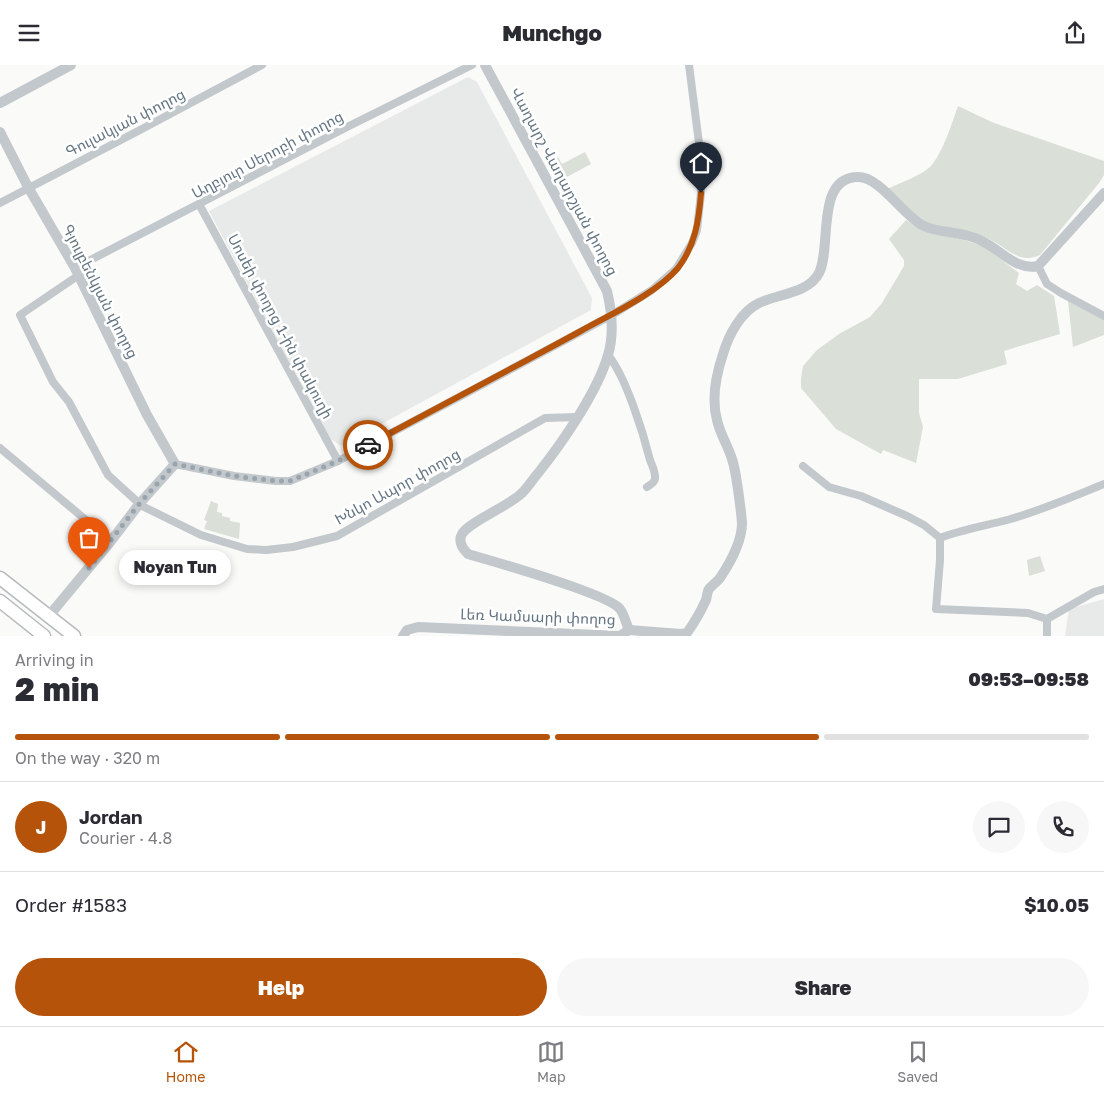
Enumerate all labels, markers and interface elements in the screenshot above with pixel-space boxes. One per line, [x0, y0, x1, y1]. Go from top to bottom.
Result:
icon: menu [15, 19, 43, 47]
text: Munchgo [502, 19, 602, 46]
icon: share [1061, 19, 1089, 47]
street label: Գուլակյան փողոց [62, 84, 188, 161]
street label: Վաղարշ Վաղարշյան փողոց [507, 84, 622, 279]
street label: Աղբյուր Սերոբի փողոց [188, 106, 346, 203]
pin [680, 142, 722, 193]
icon: home [687, 149, 715, 177]
street label: Գյուլբենկյան փողոց [58, 221, 143, 362]
street label: Սոսեի փողոց 1-ին փակուղի [224, 230, 338, 422]
courier [343, 420, 393, 470]
icon: car [354, 431, 382, 459]
street label: Խնկո Ապոր փողոց [331, 444, 463, 529]
pin [68, 517, 110, 568]
icon: bag [75, 524, 103, 552]
callout: Noyan Tun [119, 551, 232, 585]
text: Noyan Tun [133, 557, 217, 577]
street label: Լեռ Կամսարի փողոց [460, 604, 616, 629]
text: Arriving in [15, 650, 94, 670]
text: 09:53–09:58 [968, 667, 1089, 690]
text: 2 min [15, 670, 99, 708]
text: On the way · 320 m [15, 748, 160, 768]
button: chat [973, 801, 1025, 853]
button: phone [1037, 801, 1089, 853]
text: Jordan [79, 805, 143, 828]
text: J [36, 815, 46, 838]
text: Courier · 4.8 [79, 828, 172, 848]
text: Order #1583 [15, 893, 127, 916]
text: $10.05 [1024, 893, 1089, 916]
button: Help [15, 958, 547, 1016]
button: Share [557, 958, 1089, 1016]
tab: Home [166, 1038, 205, 1085]
tab: Map [537, 1038, 566, 1085]
tab: Saved [897, 1038, 938, 1085]

